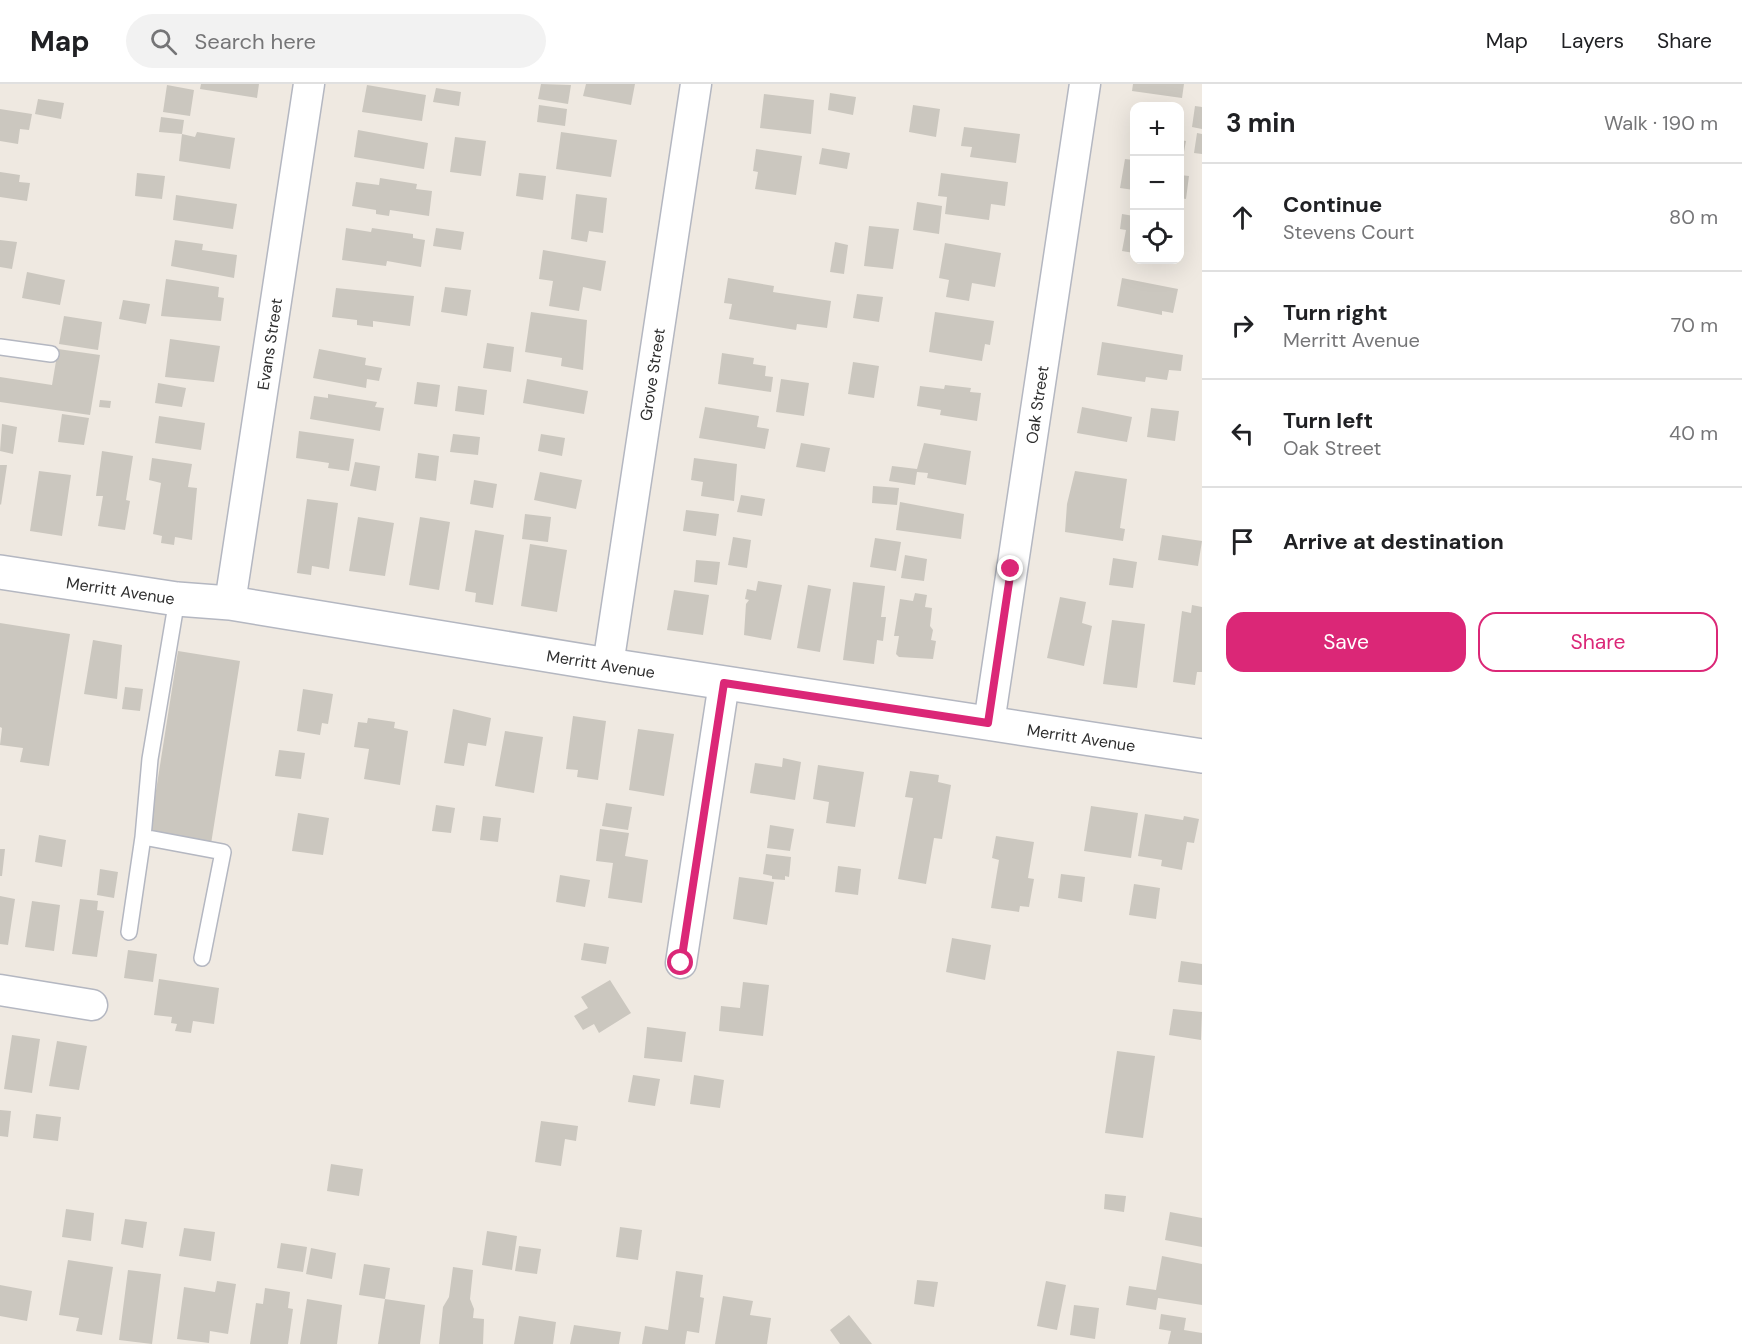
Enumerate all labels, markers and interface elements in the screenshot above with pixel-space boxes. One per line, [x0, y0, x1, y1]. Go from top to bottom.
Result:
search box [126, 14, 546, 68]
text: Map [30, 23, 90, 60]
icon: search [147, 25, 180, 58]
text: Search here [195, 27, 316, 56]
text: Map [1486, 27, 1528, 55]
text: Layers [1561, 27, 1624, 55]
text: Share [1657, 27, 1712, 55]
map controls [1130, 102, 1184, 264]
button: + [1130, 102, 1184, 156]
text: 3 min [1226, 106, 1295, 140]
text: Walk · 190 m [1604, 110, 1718, 136]
button: − [1130, 156, 1184, 210]
text: Continue [1283, 190, 1382, 219]
icon: ahead [1226, 201, 1259, 234]
text: 80 m [1669, 204, 1718, 230]
button: locate [1130, 210, 1184, 264]
text: Stevens Court [1283, 219, 1414, 245]
street label: Evans Street [252, 297, 287, 391]
text: Turn right [1283, 298, 1388, 327]
icon: right [1226, 309, 1259, 342]
text: 70 m [1671, 312, 1718, 338]
street label: Grove Street [635, 326, 669, 422]
text: Merritt Avenue [1283, 327, 1420, 353]
street label: Oak Street [1021, 364, 1053, 445]
text: Turn left [1283, 406, 1373, 435]
icon: left [1226, 417, 1259, 450]
text: 40 m [1669, 420, 1718, 446]
text: Oak Street [1283, 435, 1381, 461]
icon: arrive [1226, 525, 1259, 558]
text: Arrive at destination [1283, 527, 1504, 556]
route end [997, 555, 1023, 581]
street label: Merritt Avenue [65, 572, 176, 609]
button: Save [1226, 612, 1466, 672]
button: Share [1478, 612, 1718, 672]
street label: Merritt Avenue [545, 645, 657, 683]
street label: Merritt Avenue [1026, 719, 1137, 756]
route start [667, 949, 693, 975]

